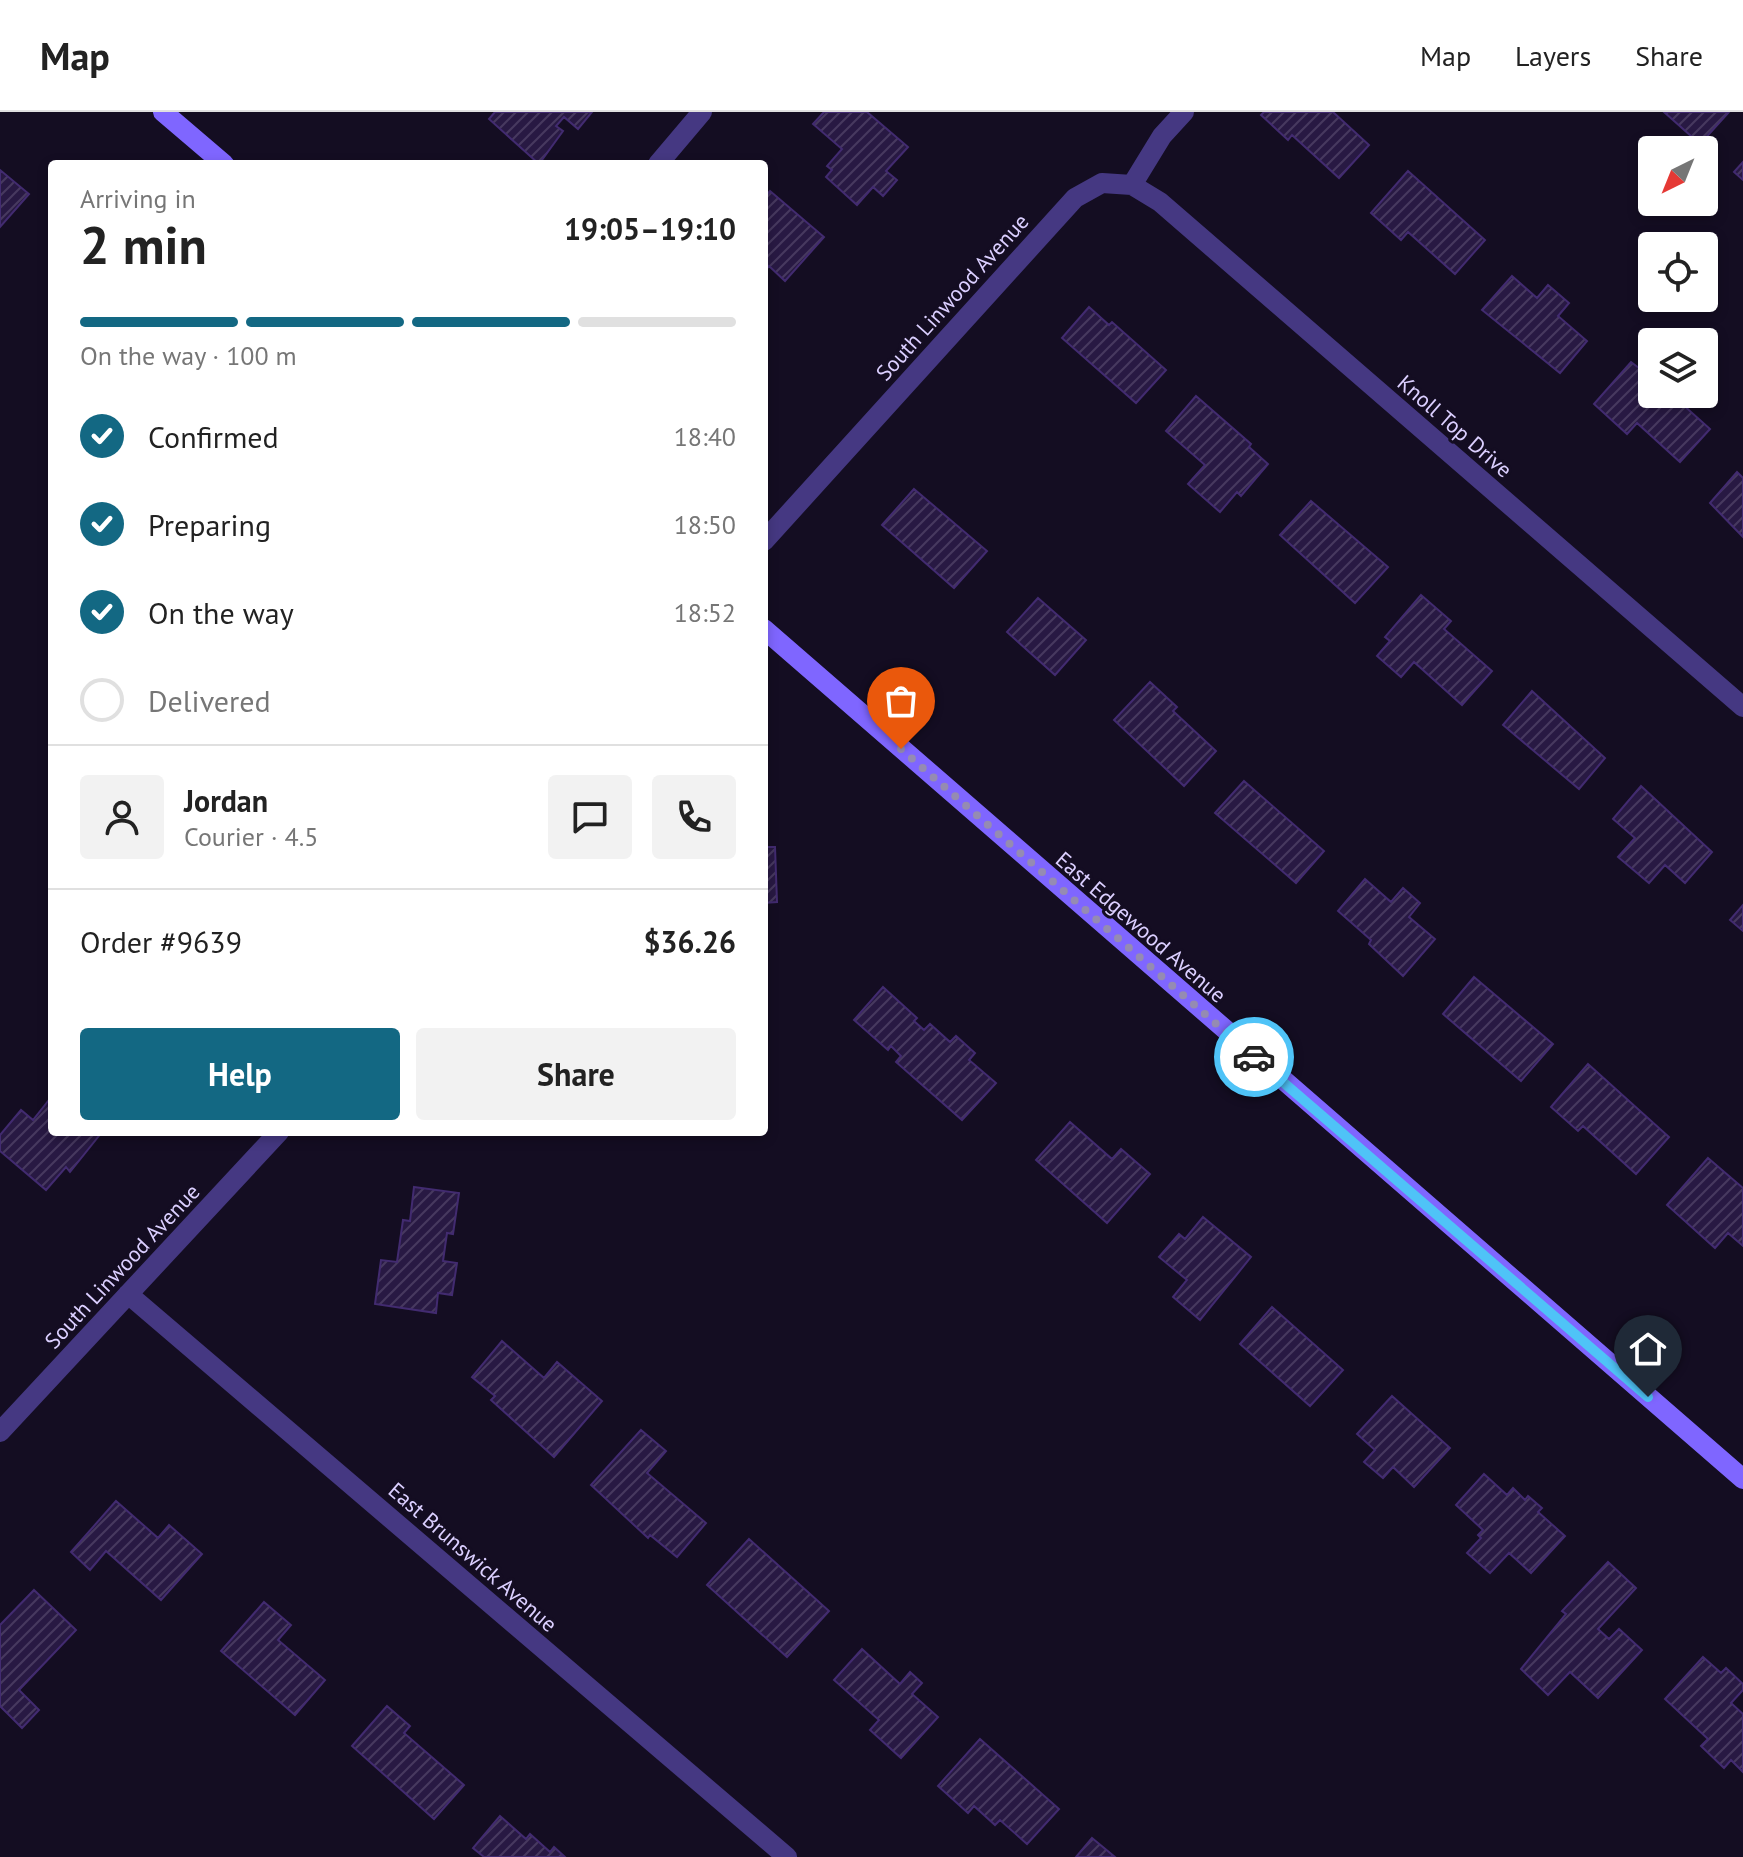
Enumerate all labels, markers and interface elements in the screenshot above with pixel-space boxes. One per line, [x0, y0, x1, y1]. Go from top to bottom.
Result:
text: Map [40, 31, 110, 80]
text: Map [1420, 37, 1471, 74]
text: Layers [1515, 37, 1591, 74]
text: Share [1635, 37, 1703, 74]
north arrow [1638, 136, 1718, 216]
map controls [1638, 136, 1718, 408]
text: Arriving in [80, 182, 196, 215]
street label: South Linwood Avenue [870, 208, 1034, 386]
text: 19:05–19:10 [564, 209, 736, 248]
text: 2 min [80, 211, 207, 278]
button: locate [1638, 232, 1718, 312]
button: layers [1638, 328, 1718, 408]
text: On the way · 100 m [80, 339, 297, 372]
street label: Knoll Top Drive [1392, 369, 1518, 483]
icon: check [80, 414, 124, 458]
text: Confirmed [148, 417, 279, 456]
text: 18:40 [674, 420, 736, 453]
icon: check [80, 502, 124, 546]
text: Preparing [148, 505, 271, 544]
text: 18:50 [674, 508, 736, 541]
icon: check [80, 590, 124, 634]
text: On the way [148, 593, 294, 632]
text: 18:52 [674, 596, 736, 629]
pin [867, 667, 935, 749]
icon: bag [879, 679, 923, 723]
text: Delivered [148, 681, 271, 720]
button: person [80, 775, 164, 859]
button: chat [548, 775, 632, 859]
button: phone [652, 775, 736, 859]
text: Jordan [184, 781, 268, 820]
text: Courier · 4.5 [184, 820, 318, 853]
street label: East Edgewood Avenue [1050, 845, 1232, 1009]
text: Order #9639 [80, 922, 242, 961]
text: $36.26 [644, 922, 736, 961]
courier [1214, 1017, 1294, 1097]
button: Help [80, 1028, 400, 1120]
button: Share [416, 1028, 736, 1120]
icon: car [1232, 1035, 1276, 1079]
street label: South Linwood Avenue [38, 1178, 206, 1354]
pin [1614, 1315, 1682, 1397]
icon: home [1626, 1327, 1670, 1371]
street label: East Brunswick Avenue [383, 1476, 563, 1638]

